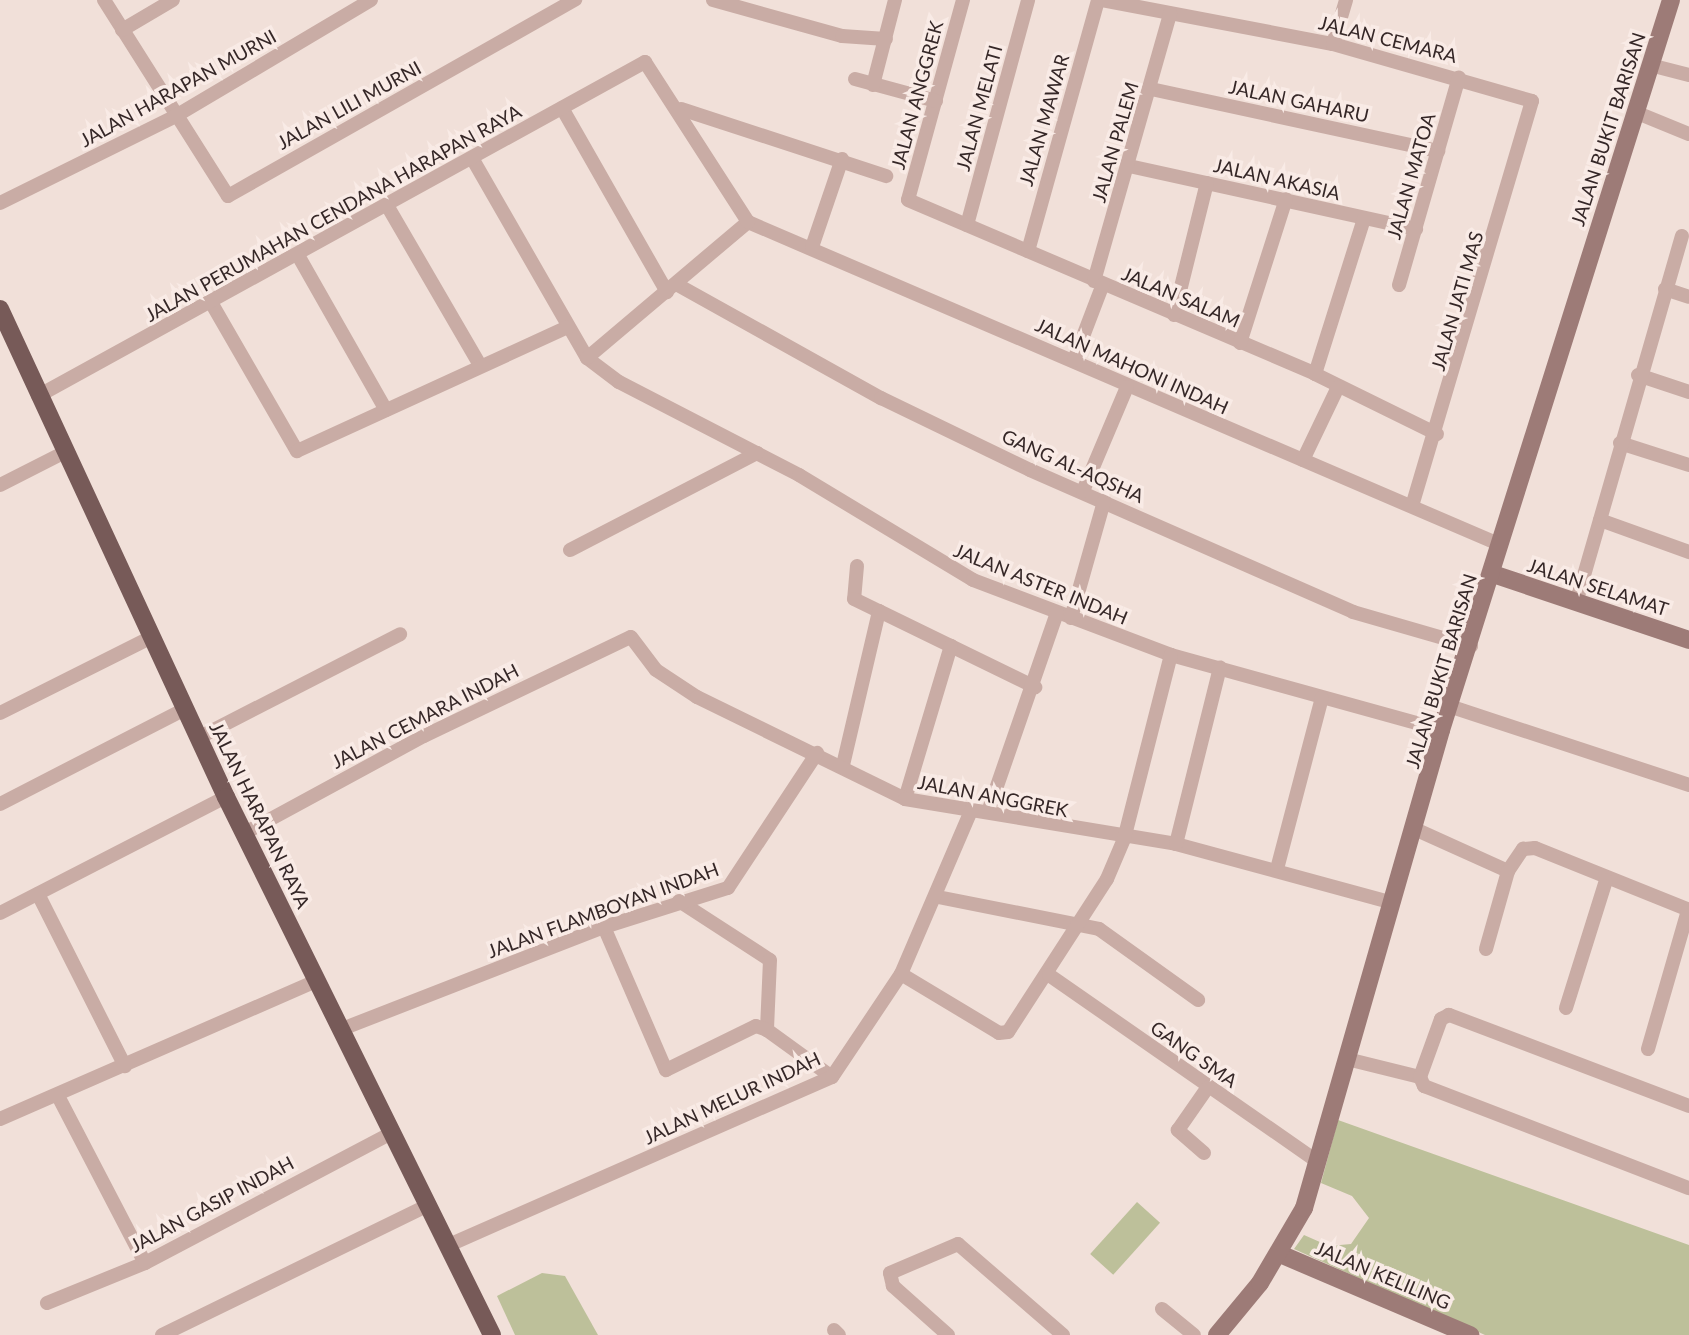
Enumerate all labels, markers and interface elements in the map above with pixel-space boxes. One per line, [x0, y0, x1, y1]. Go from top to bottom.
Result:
street label: JALAN CEMARA [1317, 11, 1459, 67]
street label: JALAN ANGGREK [886, 18, 948, 172]
street label: JALAN HARAPAN MURNI [76, 24, 280, 152]
street label: JALAN BUKIT BARISAN [1566, 29, 1650, 229]
street label: JALAN MELATI [951, 43, 1007, 173]
street label: JALAN MAWAR [1014, 51, 1074, 189]
street label: JALAN LILI MURNI [273, 56, 425, 154]
street label: JALAN GAHARU [1227, 75, 1371, 127]
street label: JALAN PALEM [1087, 79, 1143, 205]
street label: JALAN PERUMAHAN CENDANA HARAPAN RAYA [141, 99, 525, 327]
street label: JALAN MATOA [1382, 110, 1440, 242]
street label: JALAN AKASIA [1211, 153, 1343, 205]
street label: JALAN JATI MAS [1426, 229, 1488, 373]
street label: JALAN SALAM [1119, 262, 1243, 332]
street label: JALAN MAHONI INDAH [1032, 313, 1232, 419]
street label: GANG AL-AQSHA [998, 424, 1148, 508]
street label: JALAN ASTER INDAH [950, 539, 1132, 629]
street label: JALAN SELAMAT [1525, 553, 1671, 621]
street label: JALAN BUKIT BARISAN [1400, 571, 1482, 771]
street label: JALAN CEMARA INDAH [327, 659, 523, 773]
street label: JALAN HARAPAN RAYA [205, 718, 315, 912]
street label: JALAN ANGGREK [916, 770, 1070, 822]
street label: JALAN FLAMBOYAN INDAH [484, 857, 722, 963]
street label: GANG SMA [1146, 1016, 1242, 1092]
street label: JALAN MELUR INDAH [640, 1047, 824, 1149]
street label: JALAN GASIP INDAH [126, 1151, 298, 1257]
street label: JALAN KELILING [1312, 1236, 1454, 1314]

